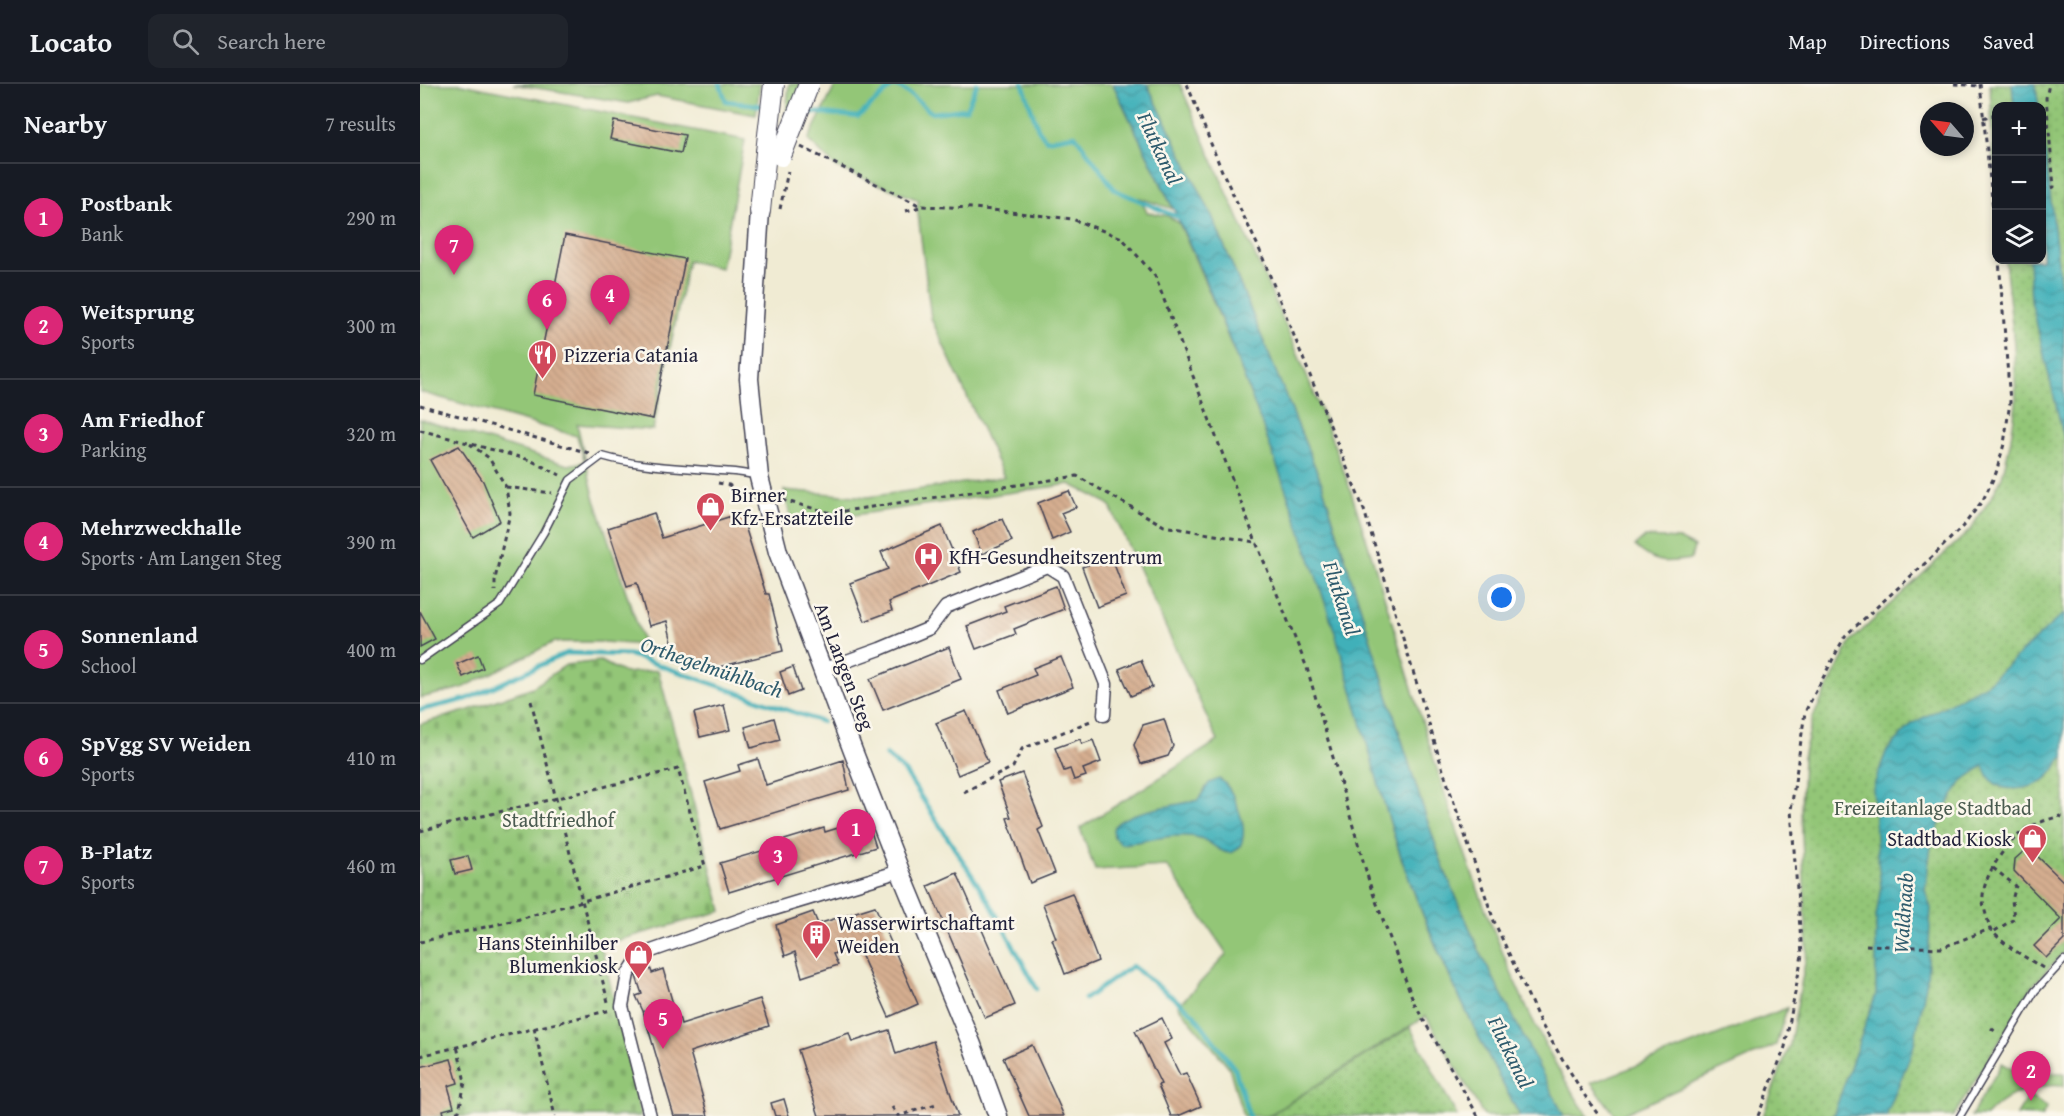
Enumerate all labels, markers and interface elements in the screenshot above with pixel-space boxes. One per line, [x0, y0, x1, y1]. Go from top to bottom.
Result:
search box [148, 14, 568, 68]
text: Locato [30, 21, 112, 62]
icon: search [169, 25, 202, 58]
text: Search here [217, 25, 326, 57]
text: Map [1788, 26, 1827, 57]
text: Directions [1860, 26, 1950, 57]
text: Saved [1983, 26, 2034, 57]
north arrow [1920, 102, 1974, 156]
map controls [1992, 102, 2046, 264]
button: + [1992, 102, 2046, 156]
text: Nearby [24, 104, 107, 143]
water label: Flutkanal [1129, 106, 1190, 189]
text: 7 results [325, 109, 396, 138]
button: − [1992, 156, 2046, 210]
text: Postbank [81, 187, 172, 219]
text: 1 [38, 203, 49, 232]
text: 290 m [346, 203, 396, 232]
button: layers [1992, 210, 2046, 264]
text: Bank [81, 219, 123, 248]
pin: 7 [435, 226, 474, 275]
pin: 4 [590, 276, 630, 325]
pin: 6 [528, 280, 566, 330]
text: Weitsprung [81, 295, 194, 327]
text: 2 [38, 311, 49, 340]
text: 300 m [346, 311, 396, 340]
text: Sports [81, 327, 135, 356]
restaurant icon: Pizzeria Catania [527, 338, 559, 380]
place label: Pizzeria Catania [564, 340, 699, 369]
text: Am Friedhof [81, 403, 203, 435]
text: 3 [38, 419, 49, 448]
text: 320 m [346, 419, 396, 448]
text: Parking [81, 435, 146, 464]
place label: Birner Kfz-Ersatzteile [731, 480, 854, 532]
shop icon: Birner Kfz-Ersatzteile [694, 490, 726, 532]
text: Mehrzweckhalle [81, 511, 242, 543]
text: 4 [38, 527, 49, 556]
text: 390 m [346, 527, 396, 556]
hospital icon: KfH-Gesundheitszentrum [912, 540, 944, 582]
place label: KfH-Gesundheitszentrum [949, 542, 1163, 571]
text: Sports · Am Langen Steg [81, 543, 282, 572]
water label: Flutkanal [1315, 556, 1369, 639]
your location [1487, 583, 1516, 612]
street label: Am Langen Steg [807, 598, 883, 734]
text: Sonnenland [81, 619, 198, 651]
water label: Orthegelmühlbach [637, 628, 788, 706]
text: 5 [38, 635, 49, 664]
text: 400 m [346, 635, 396, 664]
text: School [81, 651, 137, 680]
text: SpVgg SV Weiden [81, 727, 251, 759]
text: 6 [38, 743, 49, 772]
text: 410 m [346, 743, 396, 772]
text: Sports [81, 759, 135, 788]
park label: Freizeitanlage Stadtbad [1834, 793, 2032, 822]
park label: Stadtfriedhof [502, 805, 617, 834]
pin: 1 [836, 810, 876, 859]
shop icon: Stadtbad Kiosk [2017, 822, 2049, 864]
place label: Stadtbad Kiosk [1887, 824, 2013, 853]
text: B-Platz [81, 835, 152, 867]
pin: 3 [758, 836, 798, 886]
text: 7 [38, 851, 49, 880]
text: 460 m [346, 851, 396, 880]
text: Sports [81, 867, 135, 896]
water label: Waldnaab [1885, 872, 1921, 954]
place label: Wasserwirtschaftamt Weiden [837, 908, 1015, 960]
building icon: Wasserwirtschaftamt Weiden [800, 918, 832, 960]
place label: Hans Steinhilber Blumenkiosk [478, 928, 619, 980]
shop icon: Hans Steinhilber Blumenkiosk [623, 938, 655, 980]
pin: 5 [644, 1000, 682, 1049]
water label: Flutkanal [1480, 1010, 1542, 1093]
pin: 2 [2012, 1052, 2050, 1101]

